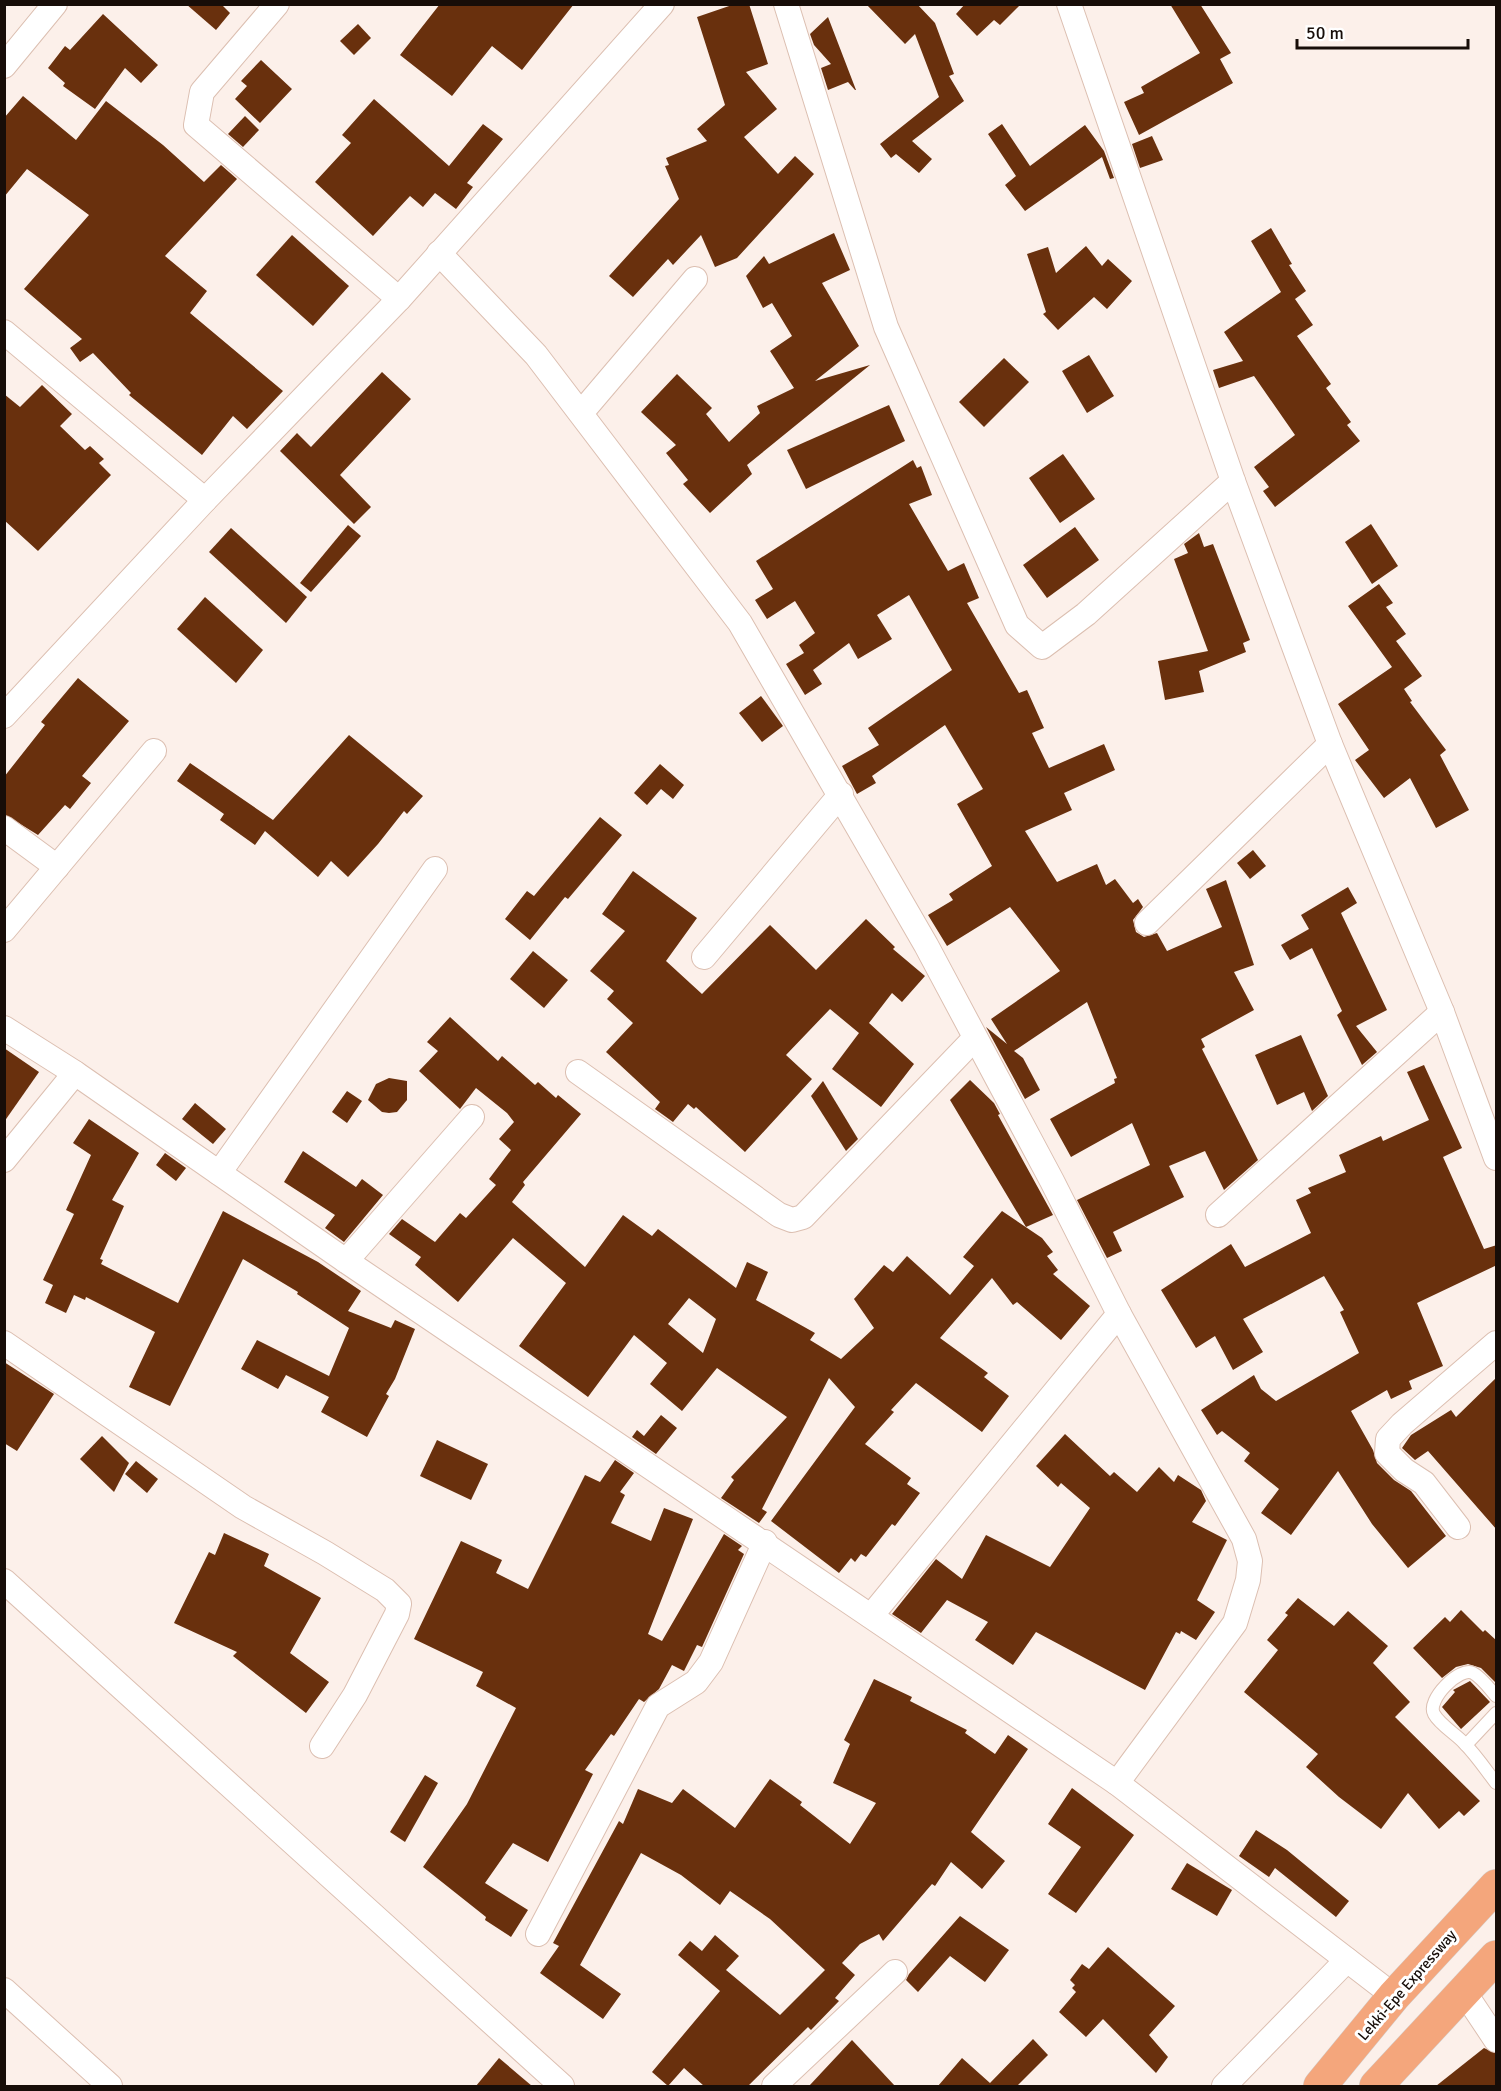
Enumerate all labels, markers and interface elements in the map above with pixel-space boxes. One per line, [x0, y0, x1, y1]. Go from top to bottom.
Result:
scale bar [1297, 12, 1468, 50]
text: 50 m [1306, 22, 1344, 44]
street label: Lekki-Epe Expressway [1354, 1926, 1460, 2044]

